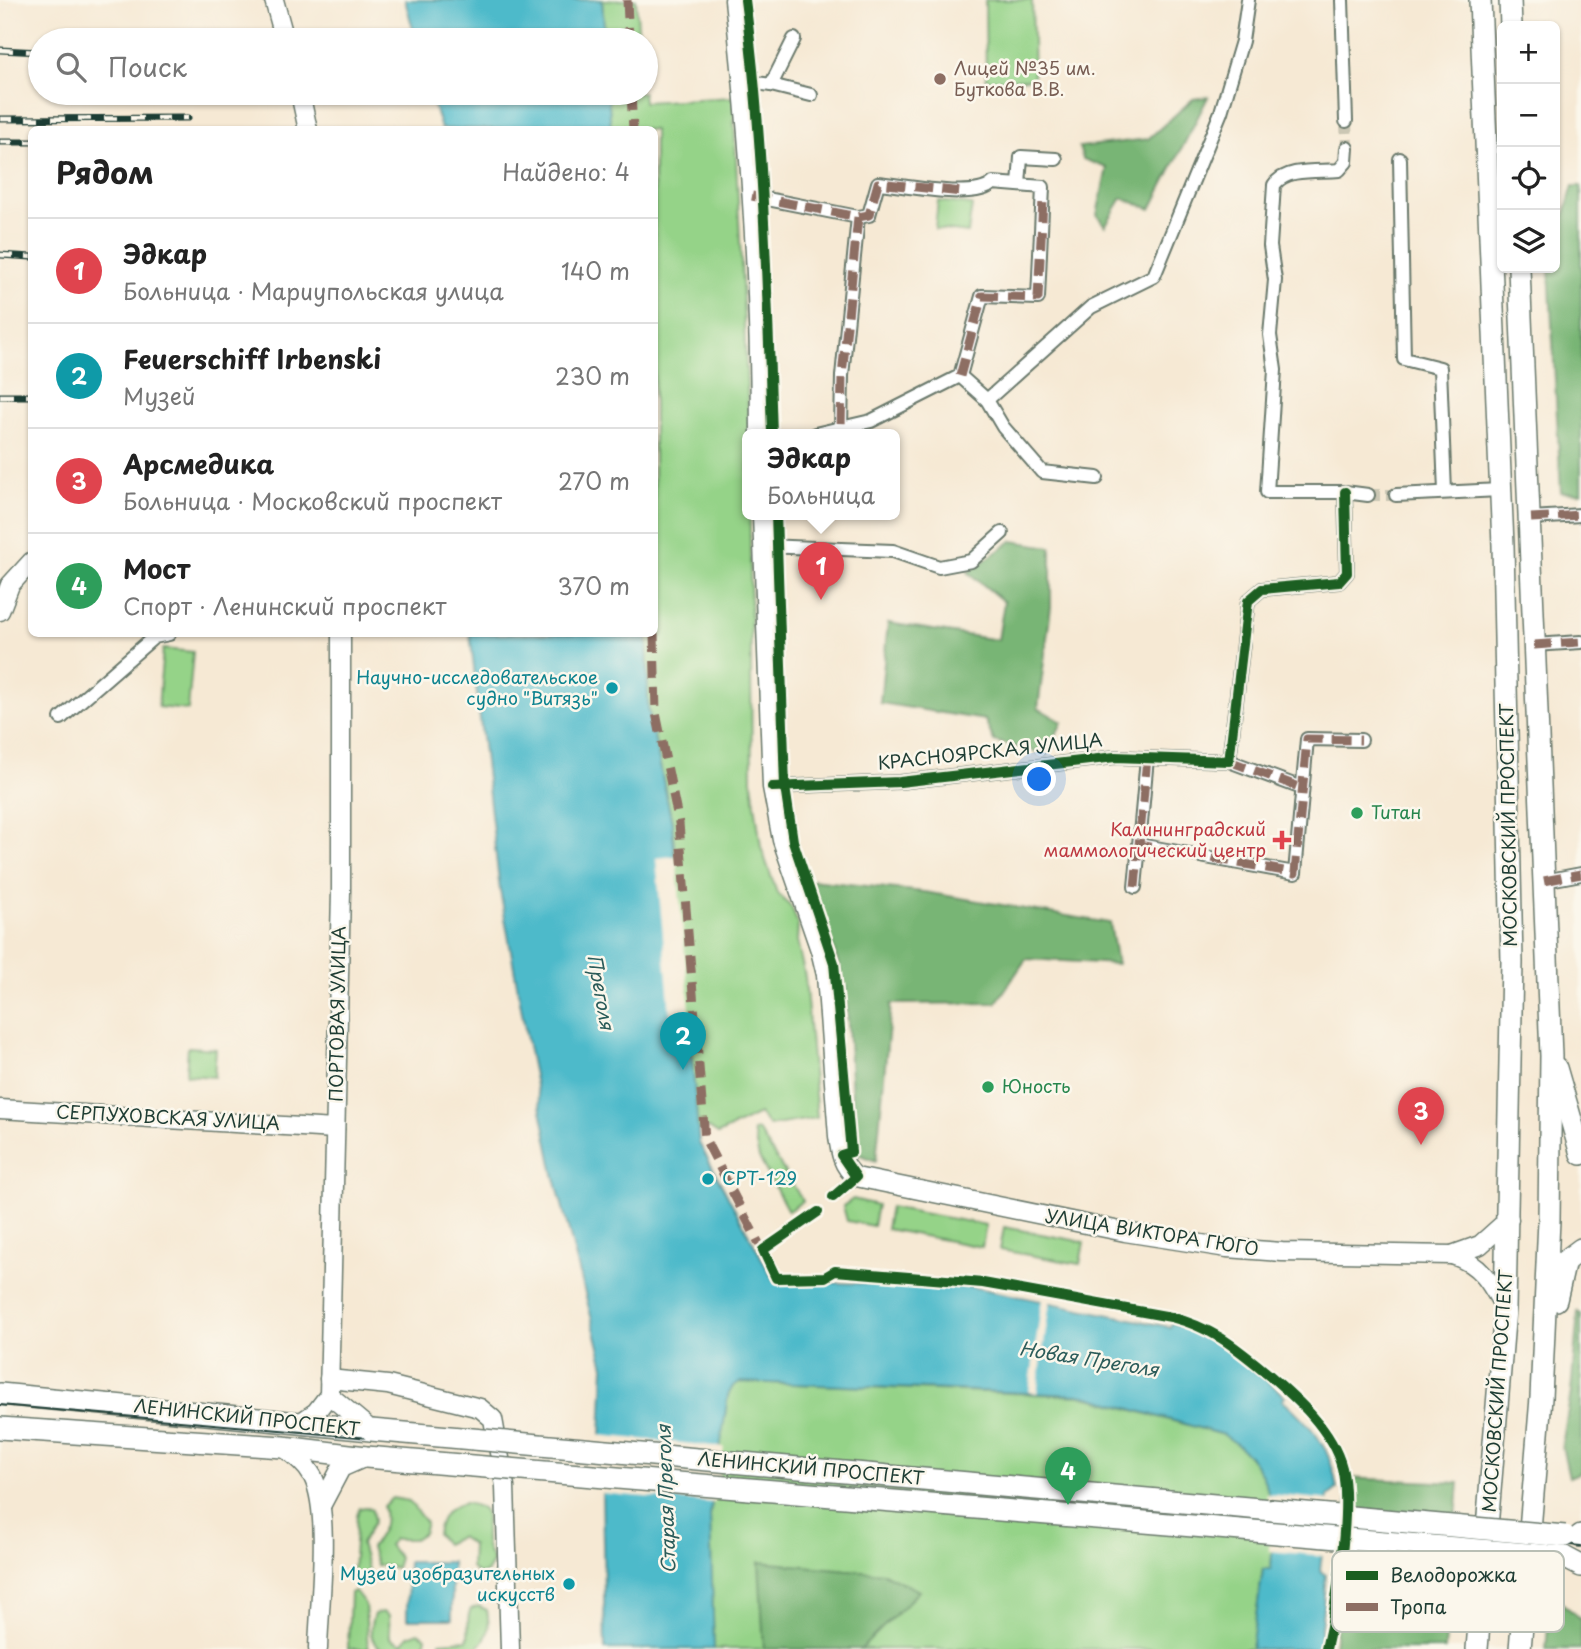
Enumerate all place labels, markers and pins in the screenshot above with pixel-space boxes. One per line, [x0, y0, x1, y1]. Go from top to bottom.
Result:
place label: Лицей №35 им. Буткова В.В. [954, 54, 1096, 102]
marker: Лицей №35 им. Буткова В.В. [932, 71, 948, 87]
pin: 1 [798, 542, 844, 600]
place label: Научно-исследовательское судно "Витязь" [356, 663, 598, 711]
marker: Научно-исследовательское судно "Витязь" [604, 680, 620, 696]
place label: Титан [1371, 798, 1421, 825]
marker: Титан [1349, 805, 1365, 821]
place label: Калининградский маммологический центр [1044, 815, 1266, 863]
marker: Калининградский маммологический центр [1272, 830, 1292, 850]
pin: 2 [660, 1012, 706, 1070]
place label: Юность [1002, 1072, 1070, 1099]
marker: Юность [980, 1079, 996, 1095]
pin: 3 [1398, 1087, 1444, 1145]
place label: СРТ-129 [722, 1164, 797, 1191]
marker: СРТ-129 [700, 1171, 716, 1187]
pin: 4 [1045, 1447, 1091, 1505]
place label: Музей изобразительных искусств [340, 1559, 555, 1607]
marker: Музей изобразительных искусств [561, 1576, 577, 1592]

